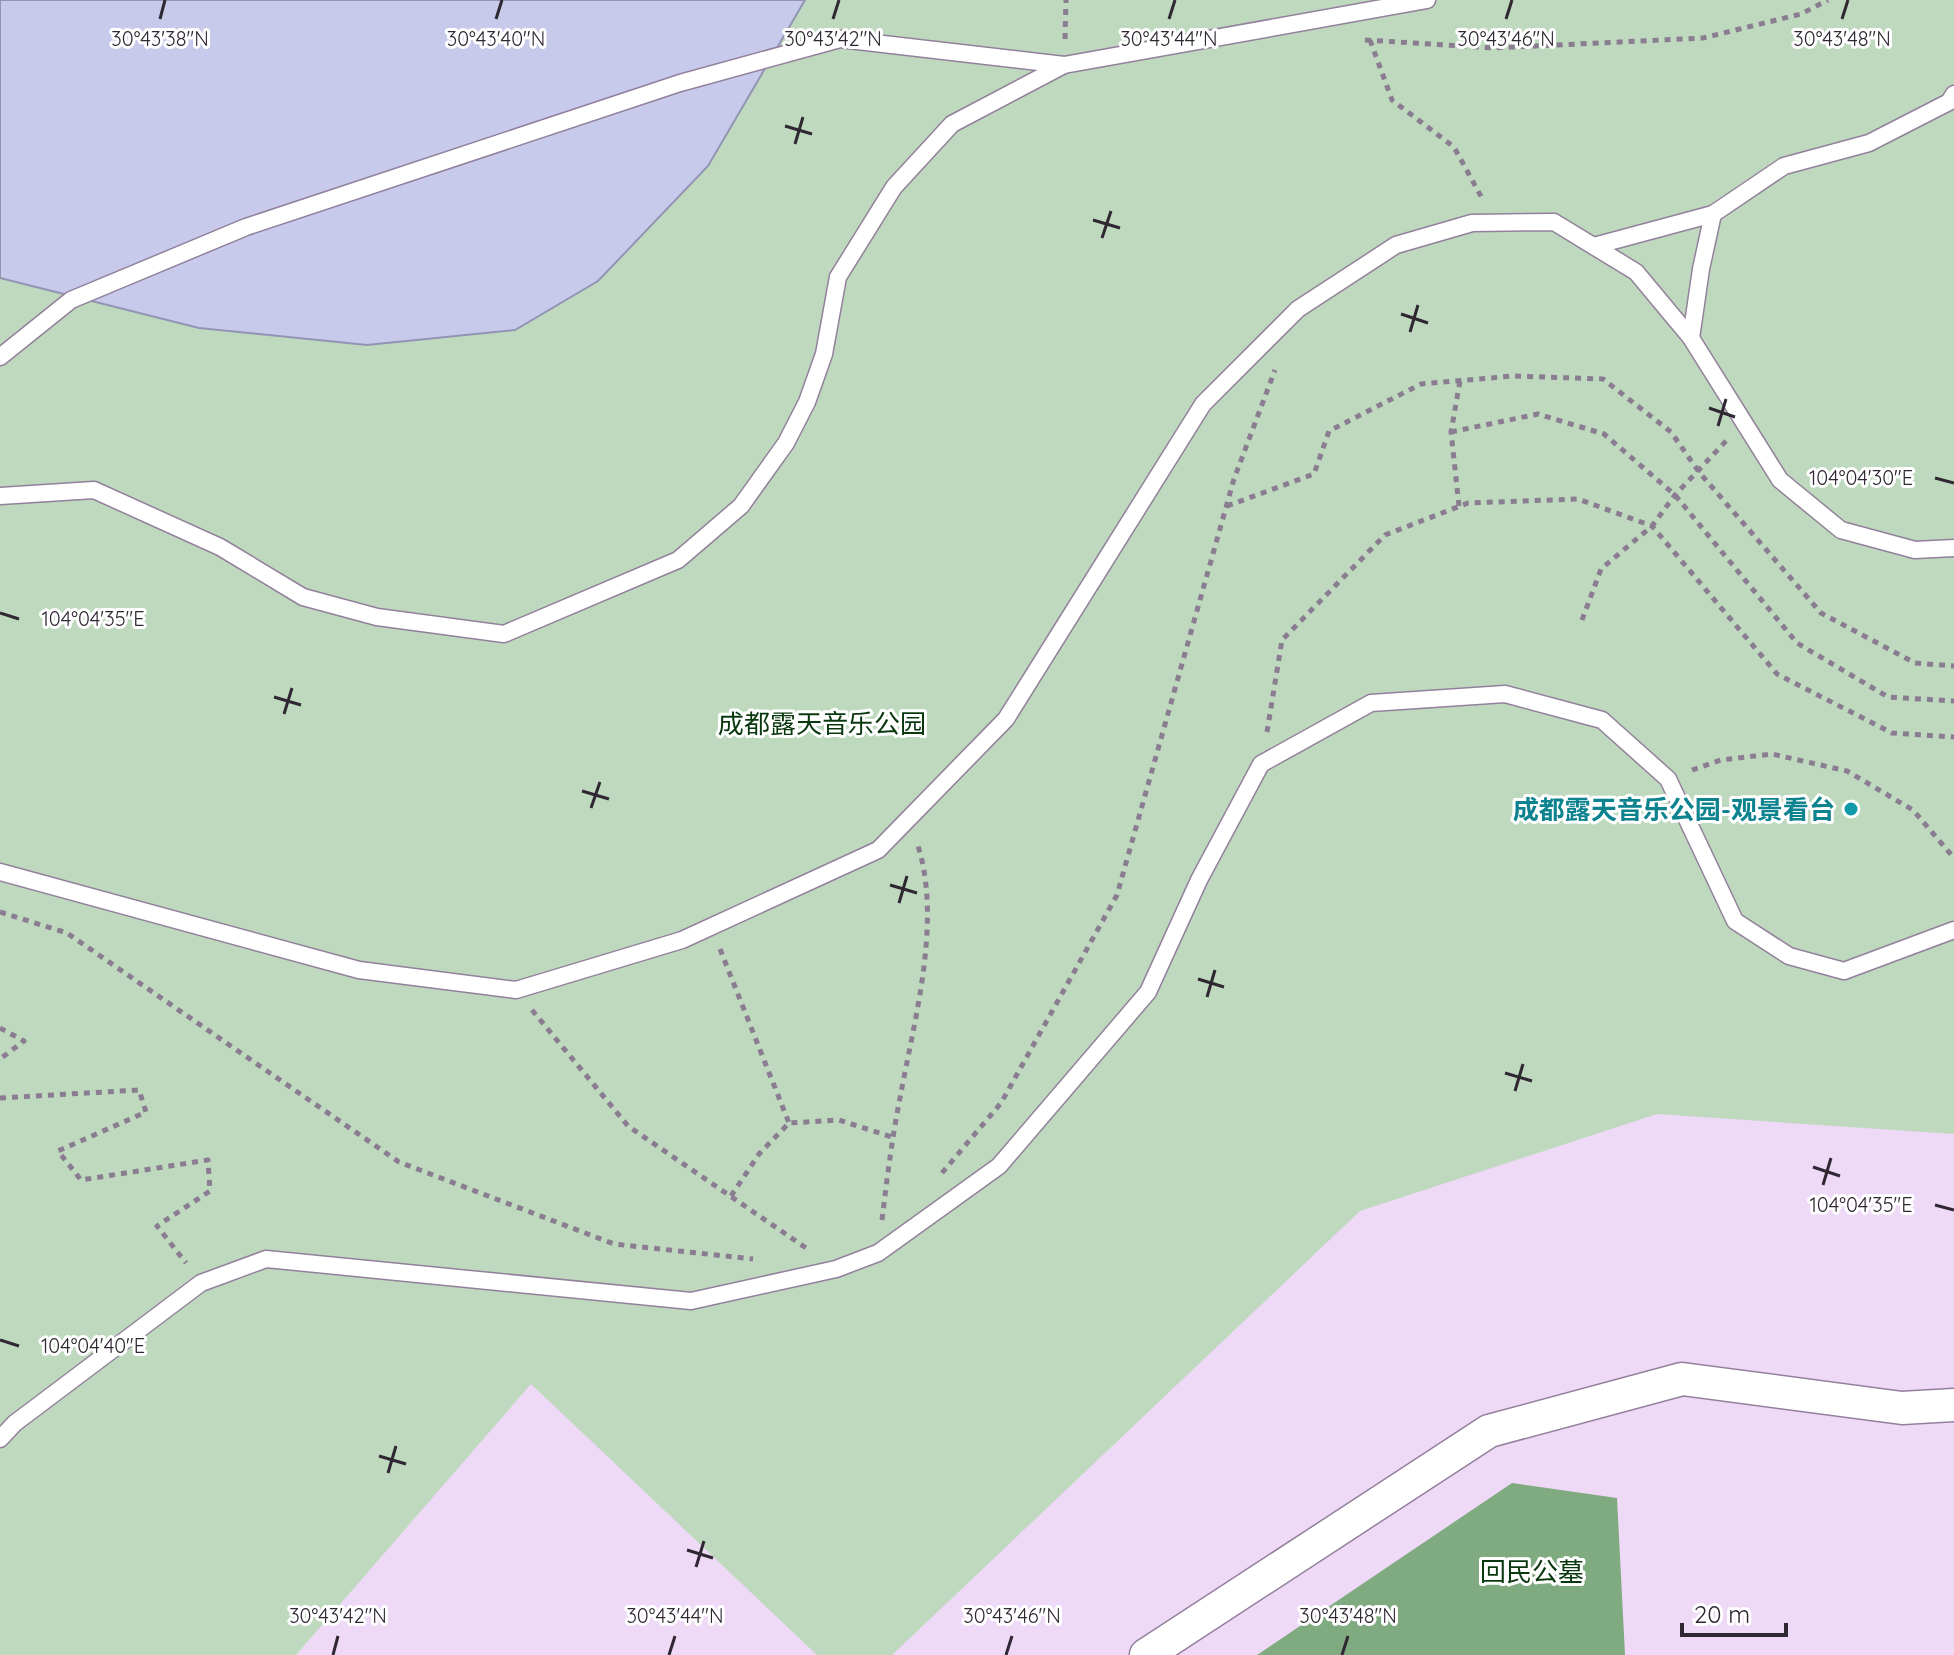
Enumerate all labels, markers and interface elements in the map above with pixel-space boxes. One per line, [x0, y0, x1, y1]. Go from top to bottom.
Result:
text: 30°43'38"N [111, 26, 209, 51]
text: 30°43'40"N [447, 26, 545, 51]
text: 30°43'42"N [784, 26, 882, 51]
text: 30°43'44"N [1120, 26, 1218, 51]
text: 30°43'46"N [1457, 26, 1555, 51]
text: 30°43'48"N [1793, 26, 1891, 51]
text: 104°04'30"E [1809, 465, 1913, 490]
text: 104°04'35"E [41, 606, 145, 631]
park label: 成都露天音乐公园 [718, 707, 926, 740]
place label: 成都露天音乐公园-观景看台 [1513, 793, 1835, 826]
marker: 成都露天音乐公园-观景看台 [1842, 800, 1860, 818]
text: 104°04'35"E [1809, 1192, 1913, 1217]
text: 104°04'40"E [41, 1333, 145, 1358]
park label: 回民公墓 [1480, 1555, 1584, 1588]
scale bar [1682, 1587, 1786, 1637]
text: 20 m [1694, 1599, 1750, 1629]
text: 30°43'42"N [289, 1603, 387, 1628]
text: 30°43'44"N [626, 1603, 724, 1628]
text: 30°43'46"N [963, 1603, 1061, 1628]
text: 30°43'48"N [1299, 1603, 1397, 1628]

